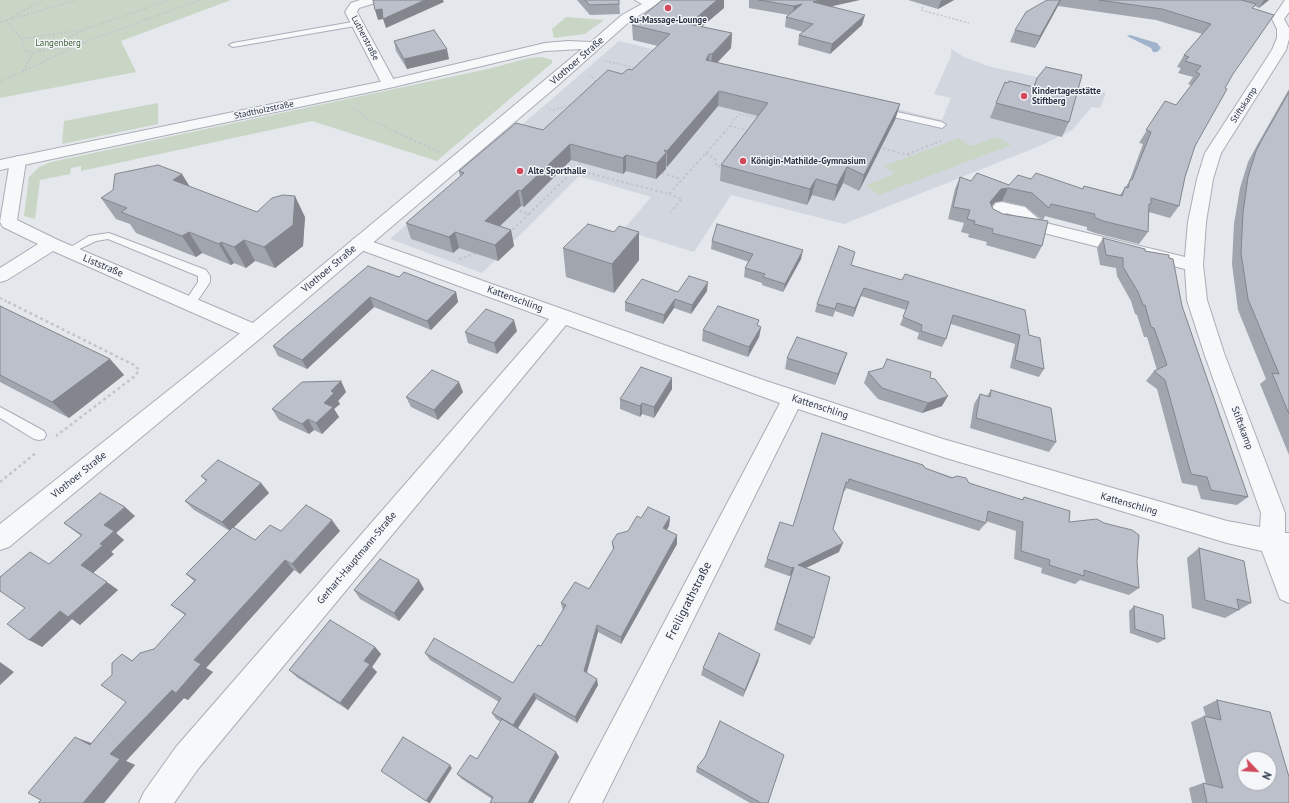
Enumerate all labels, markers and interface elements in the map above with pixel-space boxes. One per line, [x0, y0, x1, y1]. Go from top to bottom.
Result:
marker: Su-Massage-Lounge [663, 3, 673, 13]
street label: Lutherstraße [349, 14, 381, 62]
place label: Su-Massage-Lounge [629, 15, 707, 25]
street label: Vlothoer Straße [548, 34, 606, 88]
park label: Langenberg [35, 38, 81, 48]
street label: Stiftskamp [1228, 85, 1260, 125]
place label: Kindertagesstätte Stiftberg [1032, 86, 1101, 107]
marker: Kindertagesstätte Stiftberg [1019, 91, 1029, 101]
street label: Stadtholzstraße [233, 98, 295, 122]
marker: Königin-Mathilde-Gymnasium [738, 156, 748, 166]
place label: Königin-Mathilde-Gymnasium [751, 156, 866, 166]
marker: Alte Sporthalle [515, 166, 525, 176]
place label: Alte Sporthalle [528, 166, 586, 176]
street label: Vlothoer Straße [299, 243, 359, 295]
street label: Liststraße [81, 252, 125, 280]
street label: Kattenschling [485, 283, 545, 315]
street label: Kattenschling [790, 392, 850, 422]
street label: Stiftskamp [1229, 405, 1255, 451]
street label: Vlothoer Straße [49, 449, 109, 501]
street label: Kattenschling [1099, 490, 1159, 518]
street label: Gerhart-Hauptmann-Straße [315, 509, 399, 607]
street label: Freiligrathstraße [663, 560, 715, 642]
north arrow [1237, 751, 1277, 791]
text: N [1259, 769, 1275, 782]

